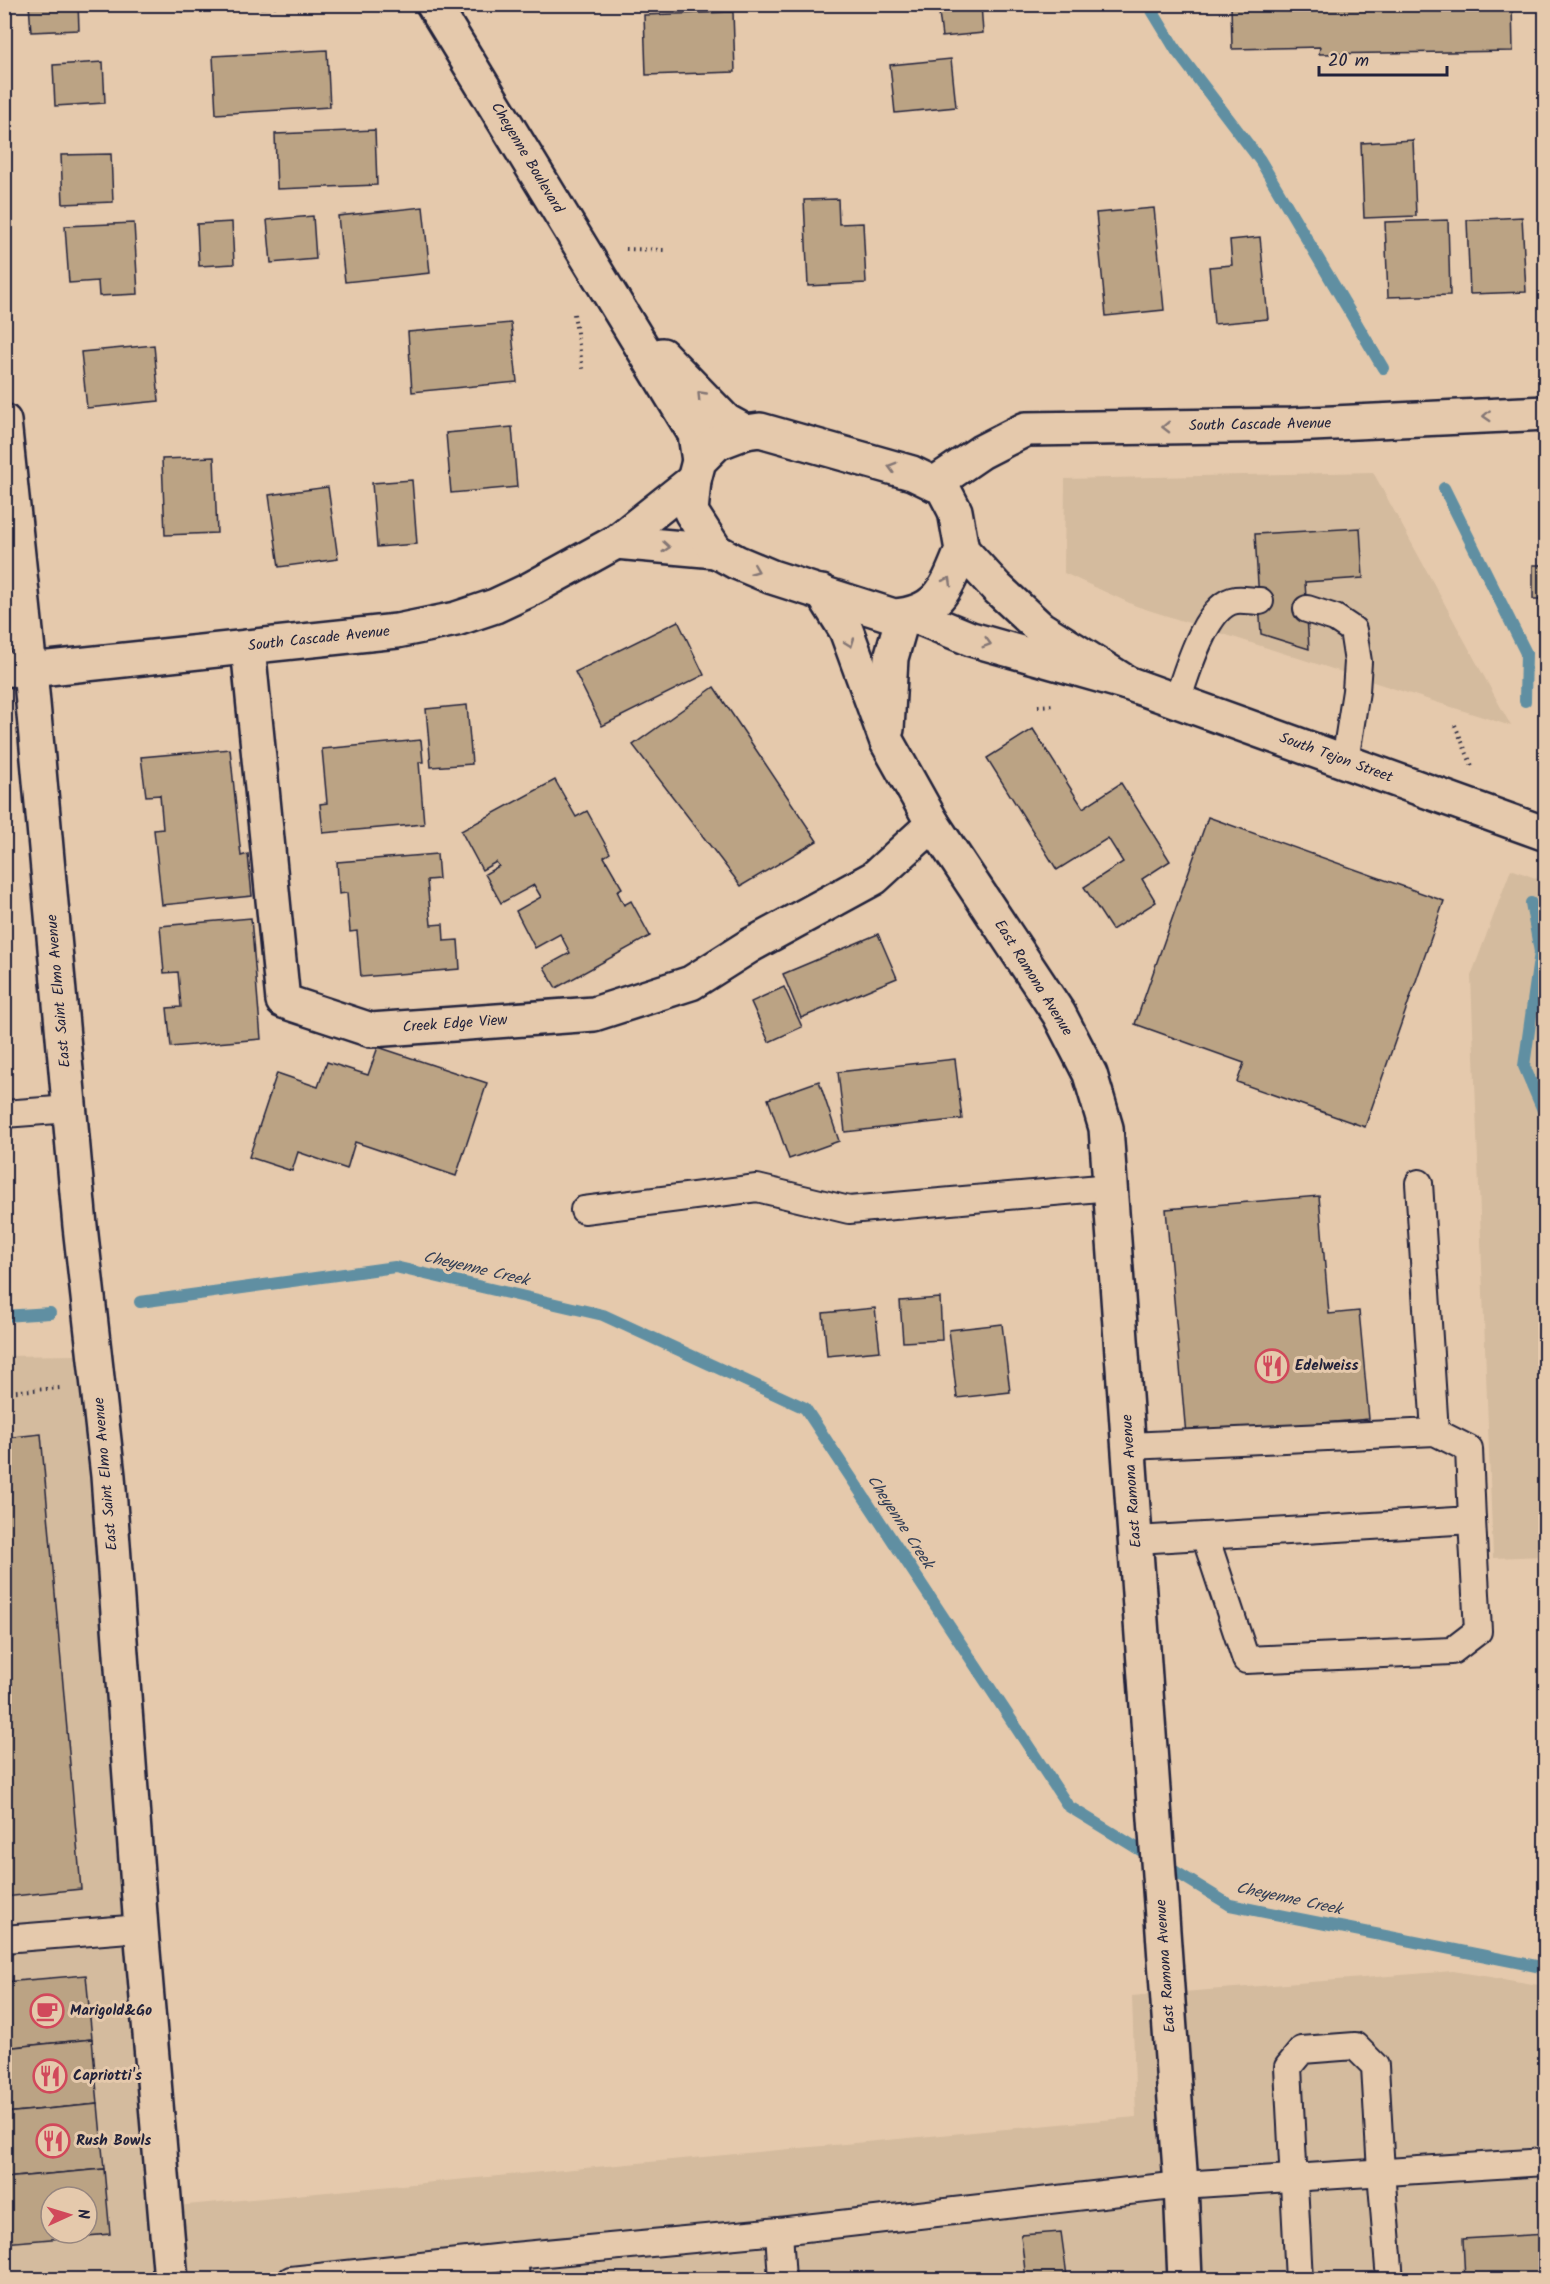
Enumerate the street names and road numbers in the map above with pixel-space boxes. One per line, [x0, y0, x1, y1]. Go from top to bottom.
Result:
street label: Cheyenne Boulevard [484, 98, 570, 219]
street label: South Cascade Avenue [1189, 412, 1332, 438]
street label: South Cascade Avenue [247, 620, 391, 658]
street label: South Tejon Street [1276, 726, 1396, 790]
street label: East Saint Elmo Avenue [40, 913, 78, 1069]
street label: East Ramona Avenue [987, 915, 1079, 1041]
street label: Creek Edge View [402, 1008, 509, 1040]
street label: East Saint Elmo Avenue [87, 1396, 125, 1552]
street label: East Ramona Avenue [1115, 1413, 1149, 1549]
street label: East Ramona Avenue [1149, 1898, 1183, 2034]

